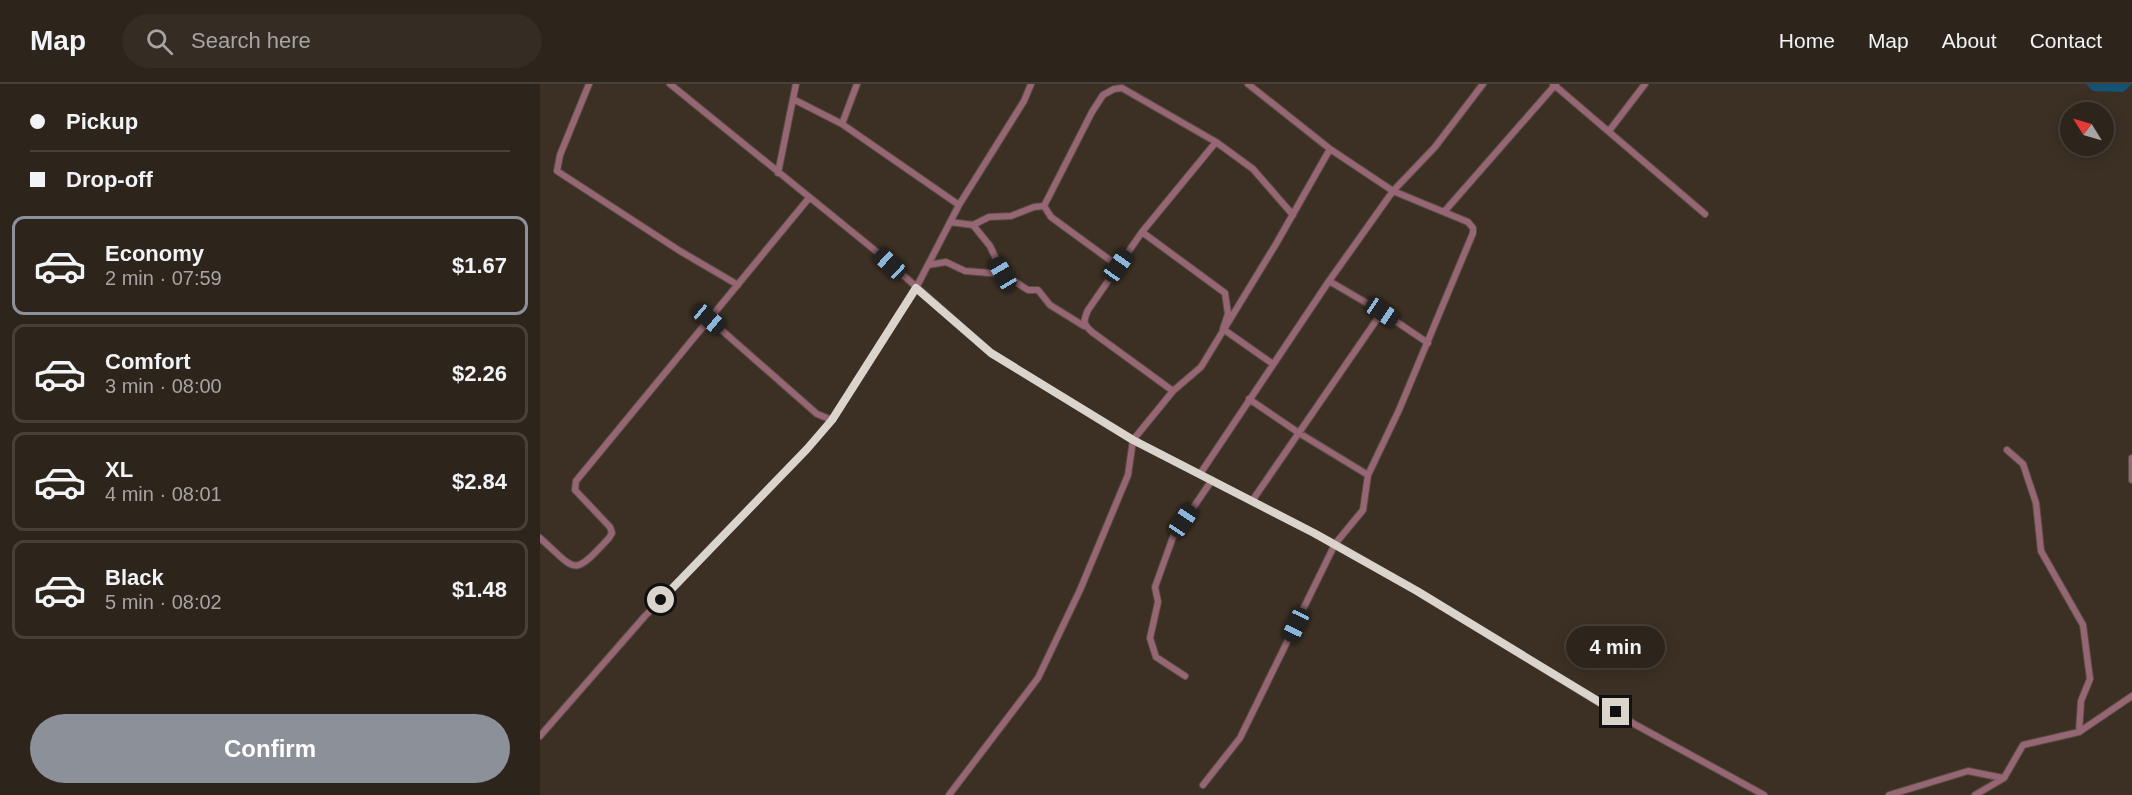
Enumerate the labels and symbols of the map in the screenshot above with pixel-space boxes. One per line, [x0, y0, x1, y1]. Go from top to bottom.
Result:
north arrow [2060, 102, 2114, 156]
car [871, 245, 909, 283]
car [1100, 246, 1136, 286]
car [986, 254, 1020, 294]
car [1362, 294, 1402, 330]
car [689, 301, 729, 337]
car [1165, 501, 1201, 541]
route start [647, 586, 674, 613]
car [1280, 605, 1312, 645]
callout: 4 min [1566, 625, 1666, 667]
route end [1602, 698, 1629, 725]

